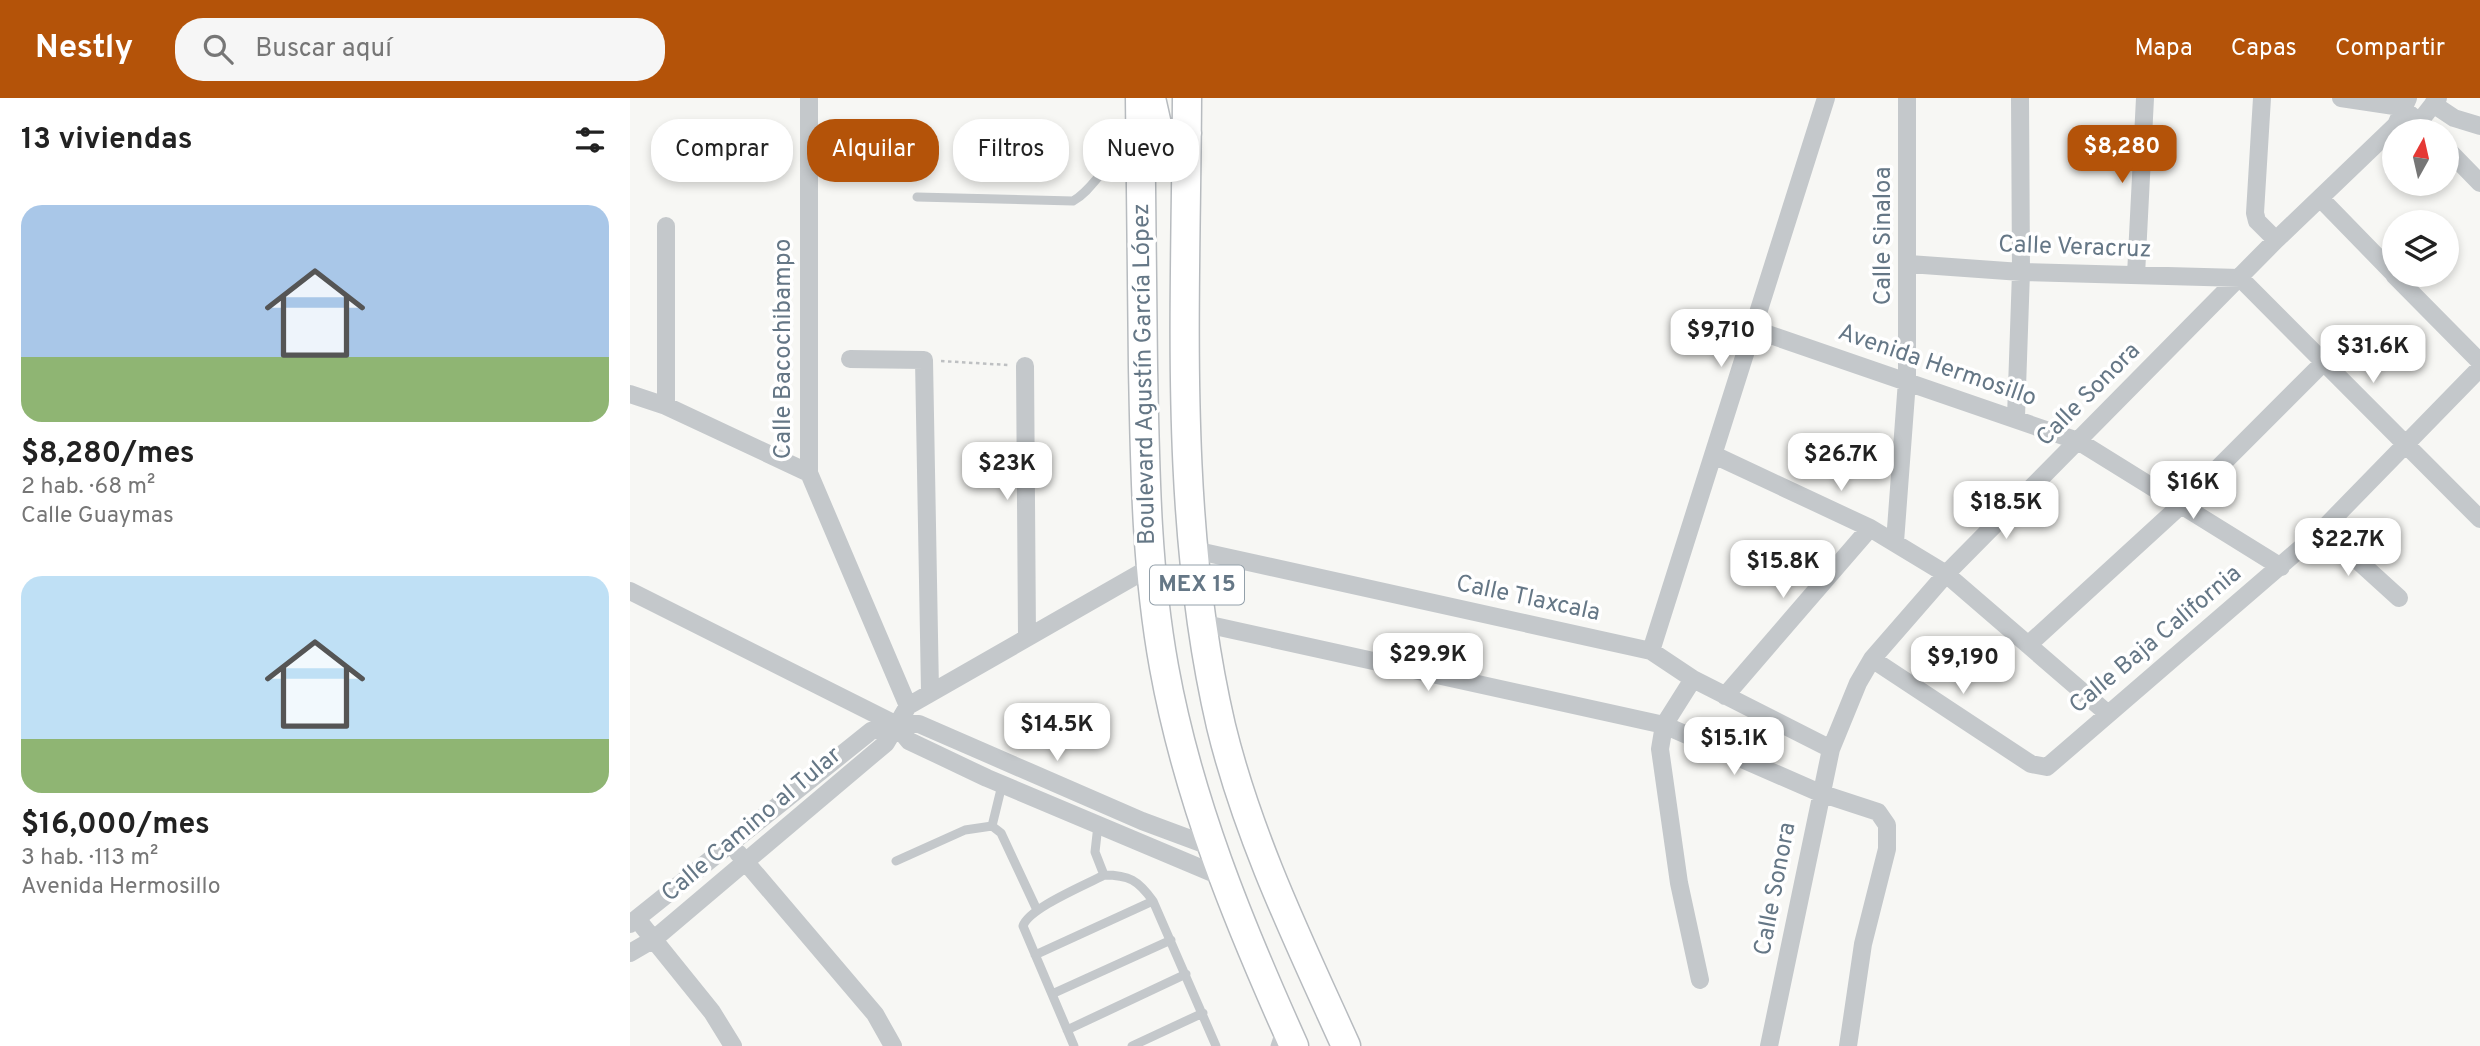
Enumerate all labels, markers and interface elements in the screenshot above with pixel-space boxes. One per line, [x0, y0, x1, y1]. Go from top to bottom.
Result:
search box [175, 18, 665, 81]
text: Nestly [35, 28, 133, 70]
icon: search [199, 30, 237, 68]
text: Buscar aquí [255, 33, 392, 66]
text: Mapa [2135, 34, 2193, 64]
text: Capas [2231, 34, 2297, 64]
text: Compartir [2335, 34, 2445, 64]
chip: Comprar [651, 119, 793, 182]
chip: Alquilar [807, 119, 939, 182]
chip: Filtros [953, 119, 1069, 182]
chip: Nuevo [1083, 119, 1199, 182]
north arrow [2382, 119, 2459, 196]
map controls [2382, 119, 2459, 287]
icon: filters [571, 121, 609, 159]
text: 13 viviendas [21, 122, 192, 159]
pin: $8,280 [2065, 126, 2179, 185]
text: $8,280 [2084, 133, 2160, 162]
street label: Calle Sinaloa [1869, 167, 1899, 305]
street label: Boulevard Agustín García López [1127, 203, 1163, 545]
button: layers [2382, 210, 2459, 287]
street label: Calle Veracruz [1998, 230, 2152, 266]
street label: Calle Bacochibampo [769, 239, 799, 459]
icon: home [252, 250, 378, 376]
pin: $9,710 [1664, 310, 1778, 369]
text: $9,710 [1687, 317, 1755, 346]
street label: Avenida Hermosillo [1834, 318, 2040, 414]
pin: $31.6K [2316, 326, 2430, 385]
text: $31.6K [2337, 333, 2409, 362]
street label: Calle Sonora [2031, 337, 2147, 453]
pin: $26.7K [1784, 434, 1898, 493]
text: $8,280/mes [21, 436, 195, 473]
text: $26.7K [1804, 441, 1878, 470]
pin: $23K [966, 442, 1048, 502]
text: $23K [978, 450, 1036, 479]
pin: $16K [2152, 462, 2234, 521]
text: $16K [2166, 469, 2220, 498]
text: 2 hab. · 68 m² [21, 473, 155, 502]
pin: $18.5K [1949, 482, 2063, 541]
text: $18.5K [1970, 489, 2042, 518]
text: Calle Guaymas [21, 502, 174, 531]
pin: $22.7K [2291, 518, 2405, 578]
text: $22.7K [2311, 526, 2385, 555]
pin: $15.8K [1726, 540, 1840, 600]
text: $15.8K [1746, 548, 1820, 577]
street label: Calle Baja California [2064, 559, 2248, 721]
road number: MEX 15 [1150, 565, 1244, 604]
street label: Calle Tlaxcala [1453, 569, 1603, 629]
icon: home [252, 621, 378, 747]
pin: $29.9K [1371, 634, 1485, 693]
pin: $9,190 [1906, 636, 2020, 696]
text: $29.9K [1389, 641, 1467, 670]
text: $9,190 [1927, 644, 1999, 673]
pin: $14.5K [1000, 704, 1114, 763]
text: $14.5K [1020, 711, 1094, 740]
pin: $15.1K [1677, 718, 1791, 777]
text: $15.1K [1700, 725, 1768, 754]
street label: Calle Camino al Tular [656, 741, 848, 909]
text: $16,000/mes [21, 807, 210, 844]
street label: Calle Sonora [1748, 820, 1804, 958]
text: 3 hab. · 113 m² [21, 844, 158, 873]
text: Avenida Hermosillo [21, 873, 220, 902]

